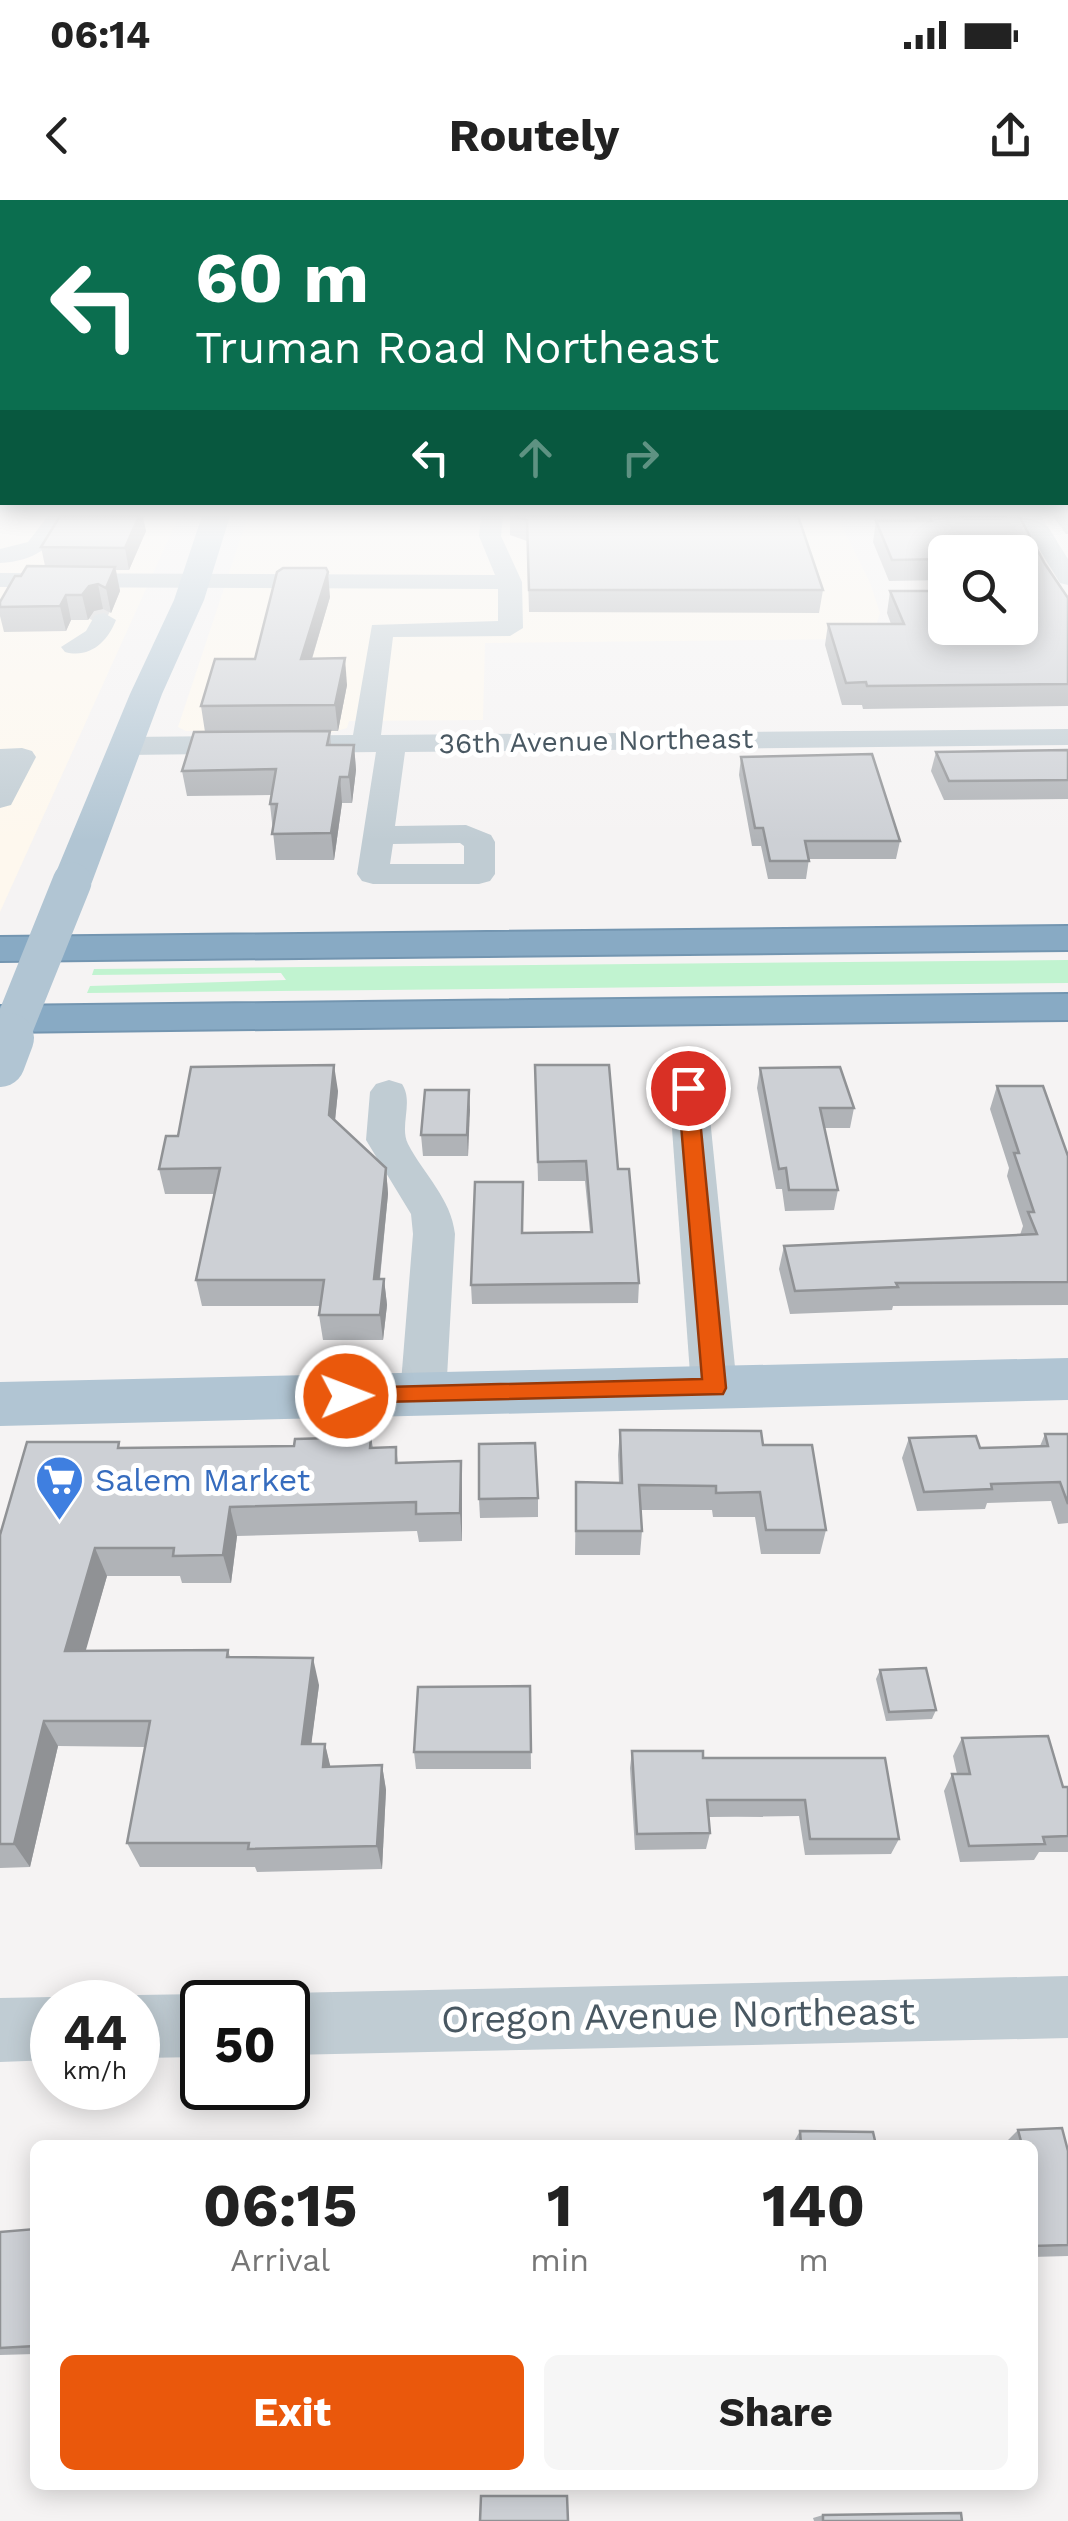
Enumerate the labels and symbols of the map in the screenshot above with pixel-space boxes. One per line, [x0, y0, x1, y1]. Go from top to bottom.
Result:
street label: 36th Avenue Northeast [438, 722, 754, 760]
pin [646, 1046, 731, 1131]
position arrow [294, 1344, 398, 1448]
supermarket icon: Salem Market [34, 1454, 86, 1522]
place label: Salem Market [95, 1461, 310, 1499]
speed limit sign: 50 [180, 1980, 310, 2110]
street label: Oregon Avenue Northeast [441, 1989, 915, 2041]

